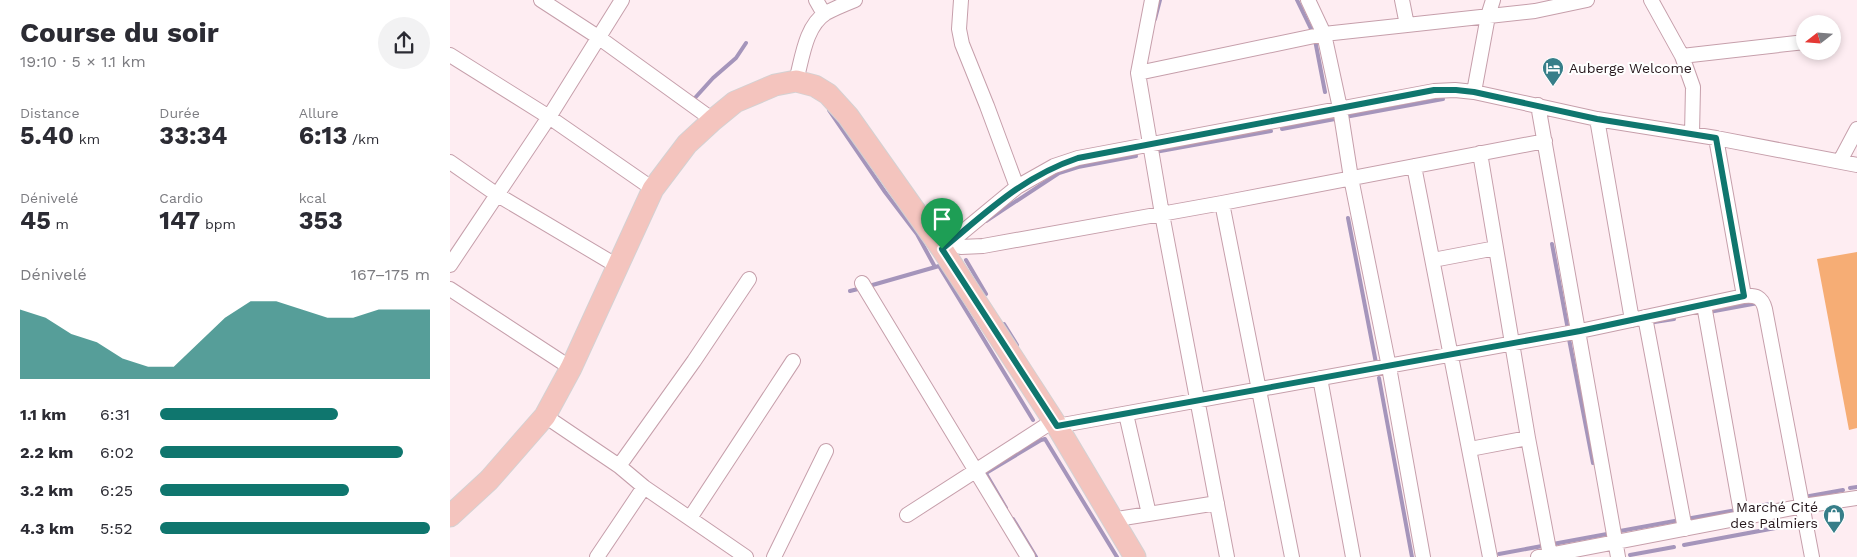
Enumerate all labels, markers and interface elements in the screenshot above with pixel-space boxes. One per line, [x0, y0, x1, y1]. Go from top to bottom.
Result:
north arrow [1796, 15, 1841, 60]
map controls [1796, 15, 1841, 60]
text: Course du soir [20, 16, 219, 49]
button: share [378, 17, 430, 69]
text: 19:10 · 5 × 1.1 km [20, 52, 146, 71]
hotel icon: Auberge Welcome [1541, 56, 1565, 87]
place label: Auberge Welcome [1569, 60, 1692, 76]
text: Distance [20, 105, 80, 121]
text: Durée [159, 105, 200, 121]
text: Allure [299, 105, 339, 121]
text: 5.40 [20, 121, 74, 150]
text: 33:34 [159, 121, 228, 150]
text: 6:13 [299, 121, 347, 150]
text: km [74, 131, 100, 147]
text: /km [347, 131, 379, 147]
text: Dénivelé [20, 190, 78, 206]
text: Cardio [159, 190, 203, 206]
text: kcal [299, 190, 326, 206]
pin [921, 198, 963, 249]
icon: arrive [928, 205, 956, 233]
text: 45 [20, 206, 51, 235]
text: 147 [159, 206, 200, 235]
text: 353 [299, 206, 343, 235]
text: m [51, 216, 69, 232]
text: bpm [200, 216, 236, 232]
text: Dénivelé [20, 265, 87, 284]
text: 167–175 m [351, 265, 430, 284]
text: 1.1 km [20, 405, 66, 424]
text: 6:31 [100, 405, 130, 424]
text: 2.2 km [20, 443, 73, 462]
text: 6:02 [100, 443, 134, 462]
text: 3.2 km [20, 481, 73, 500]
text: 6:25 [100, 481, 133, 500]
place label: Marché Cité des Palmiers [1730, 499, 1818, 531]
shop icon: Marché Cité des Palmiers [1822, 503, 1846, 534]
text: 4.3 km [20, 519, 74, 538]
text: 5:52 [100, 519, 133, 538]

